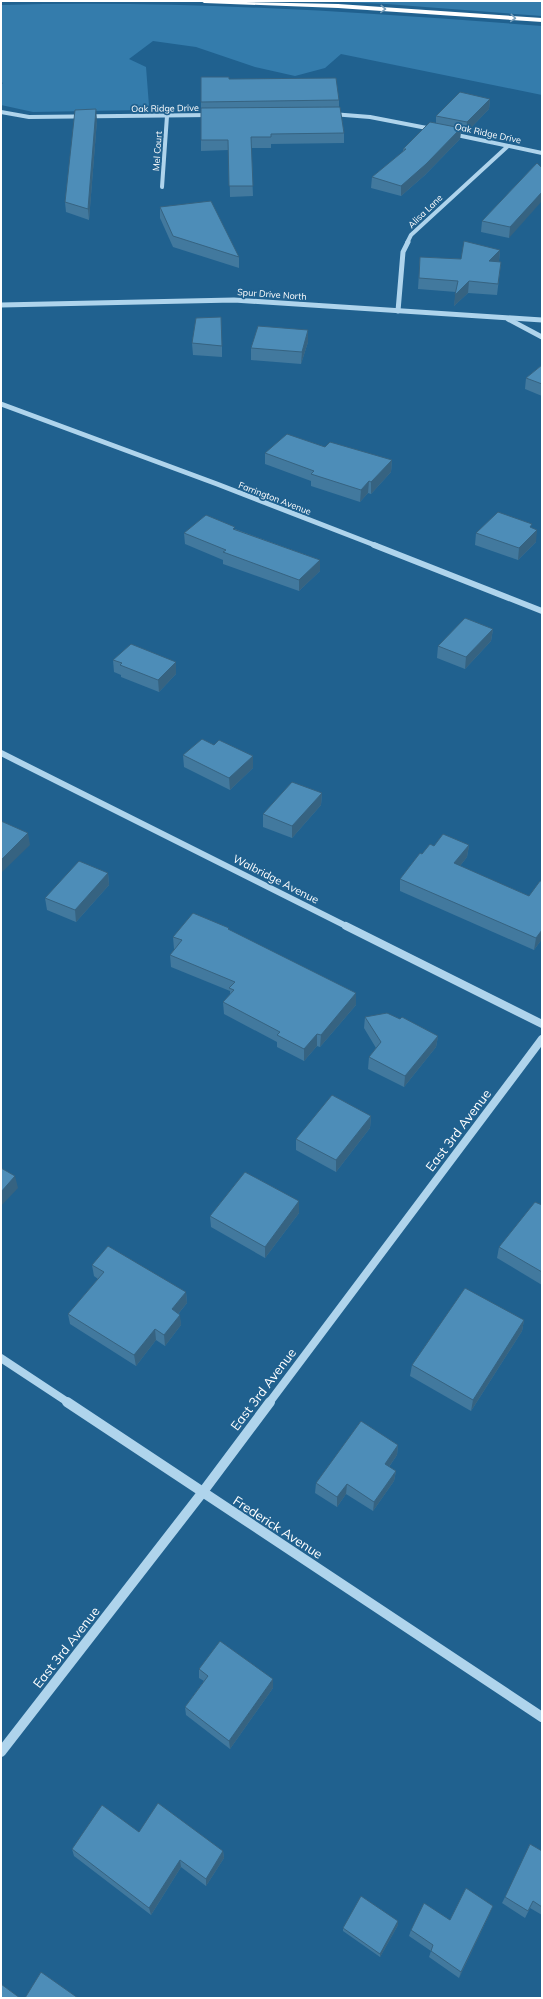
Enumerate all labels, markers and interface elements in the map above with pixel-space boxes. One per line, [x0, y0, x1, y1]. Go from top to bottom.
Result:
one-way arrow [380, 4, 386, 13]
one-way arrow [510, 13, 516, 22]
street label: Oak Ridge Drive [131, 102, 199, 114]
street label: Oak Ridge Drive [454, 121, 522, 145]
street label: Mel Court [150, 131, 164, 171]
street label: Alisa Lane [406, 192, 445, 230]
street label: Spur Drive North [237, 286, 307, 302]
street label: Farrington Avenue [237, 479, 313, 517]
street label: Walbridge Avenue [231, 851, 321, 907]
street label: East 3rd Avenue [422, 1086, 494, 1174]
street label: East 3rd Avenue [227, 1345, 299, 1433]
street label: Frederick Avenue [230, 1492, 326, 1562]
street label: East 3rd Avenue [29, 1603, 103, 1691]

